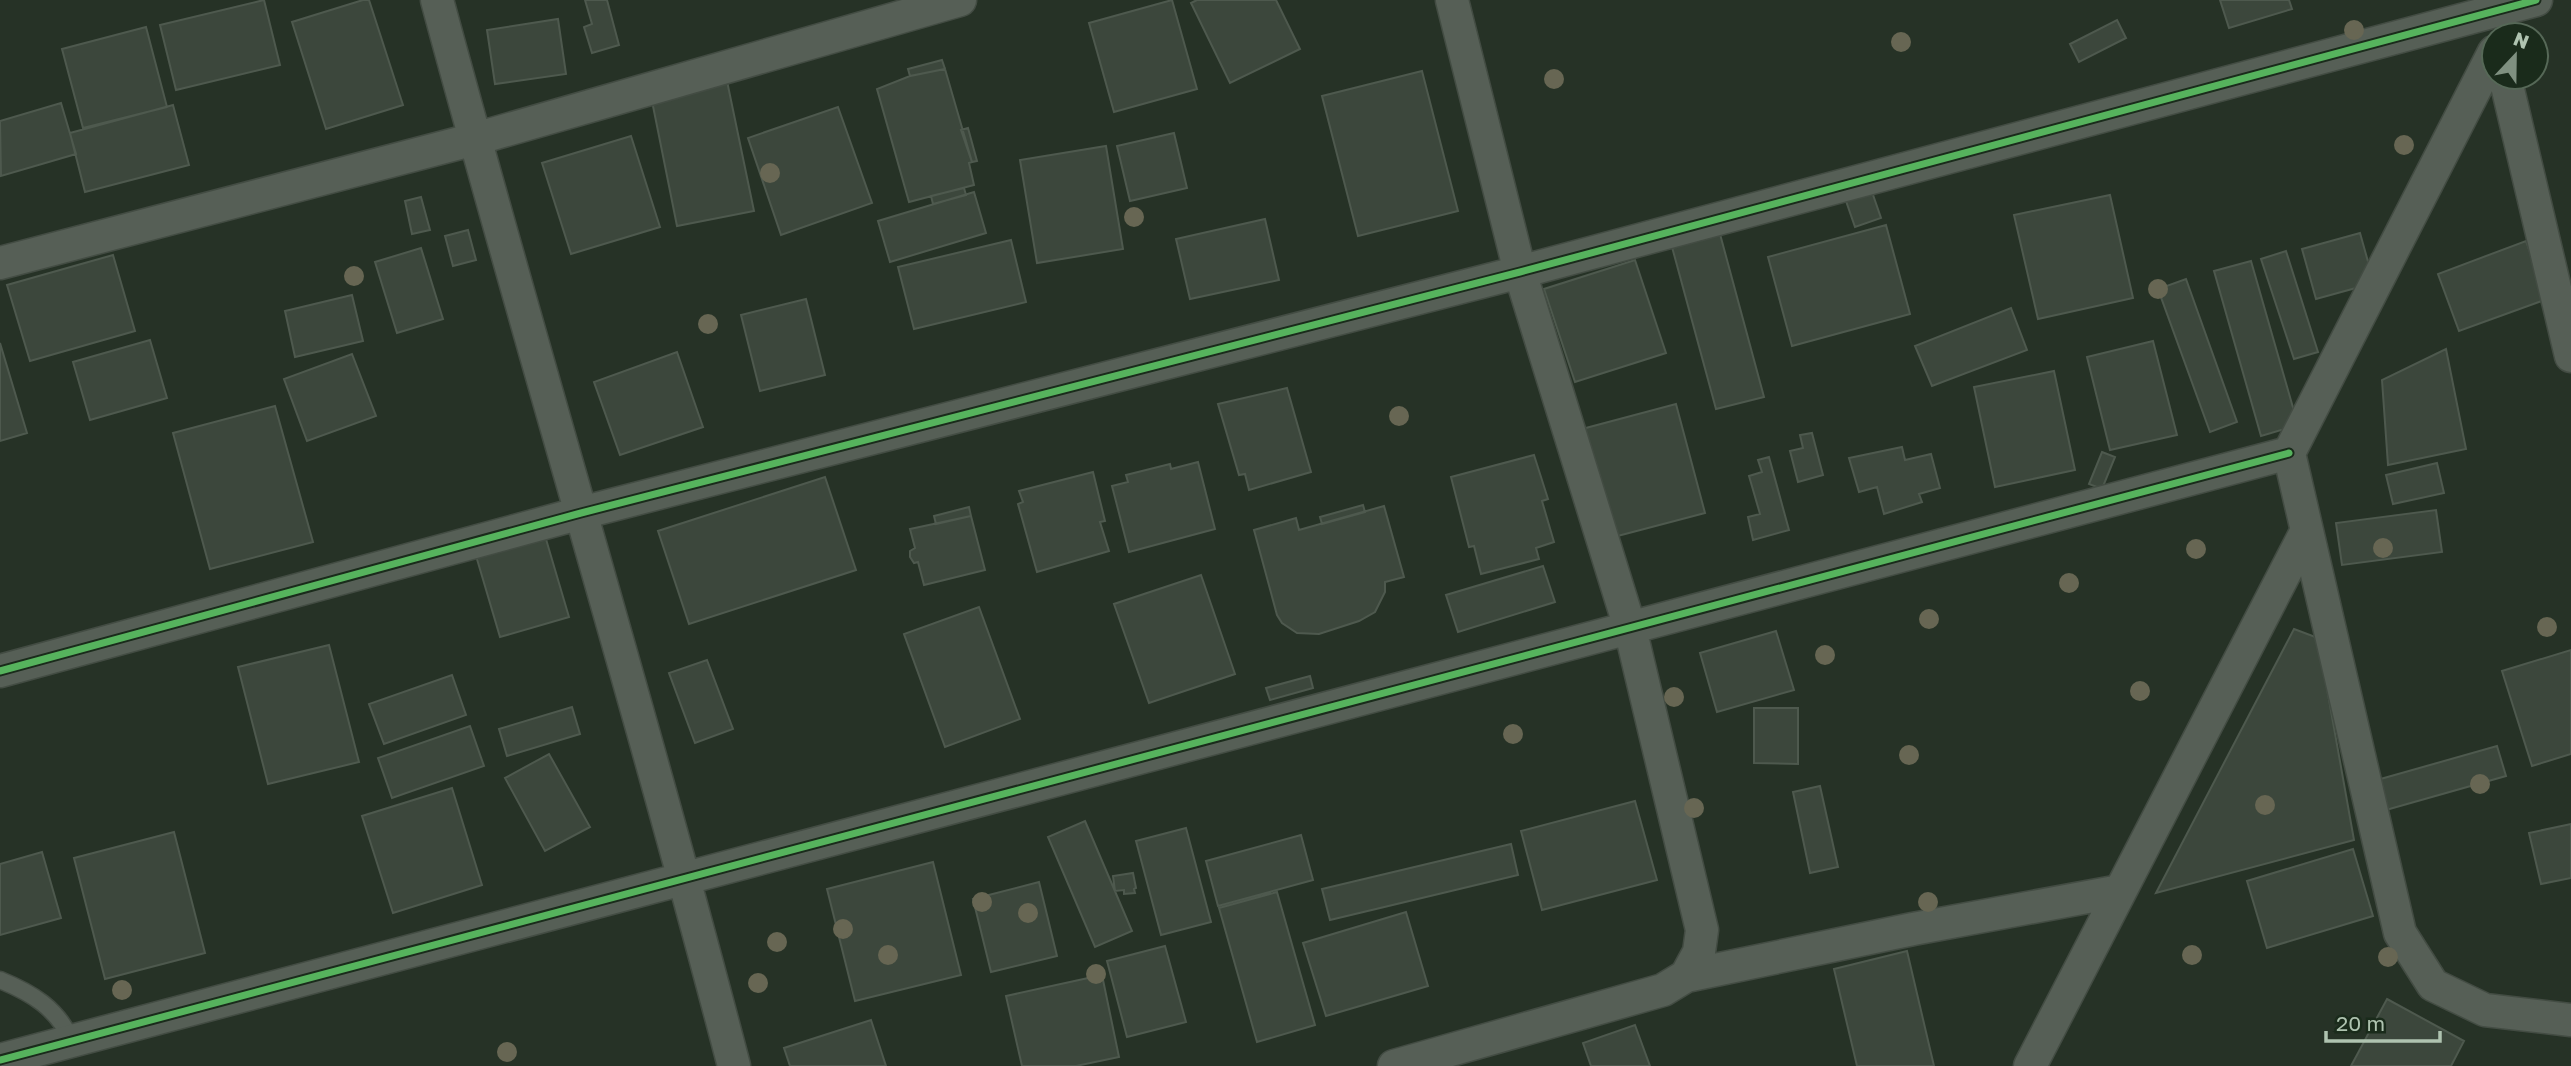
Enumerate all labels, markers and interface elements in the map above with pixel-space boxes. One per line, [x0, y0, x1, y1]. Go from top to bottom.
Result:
north arrow [2480, 21, 2550, 91]
text: N [2511, 26, 2533, 53]
scale bar [2326, 1000, 2440, 1044]
text: 20 m [2336, 1010, 2385, 1036]

